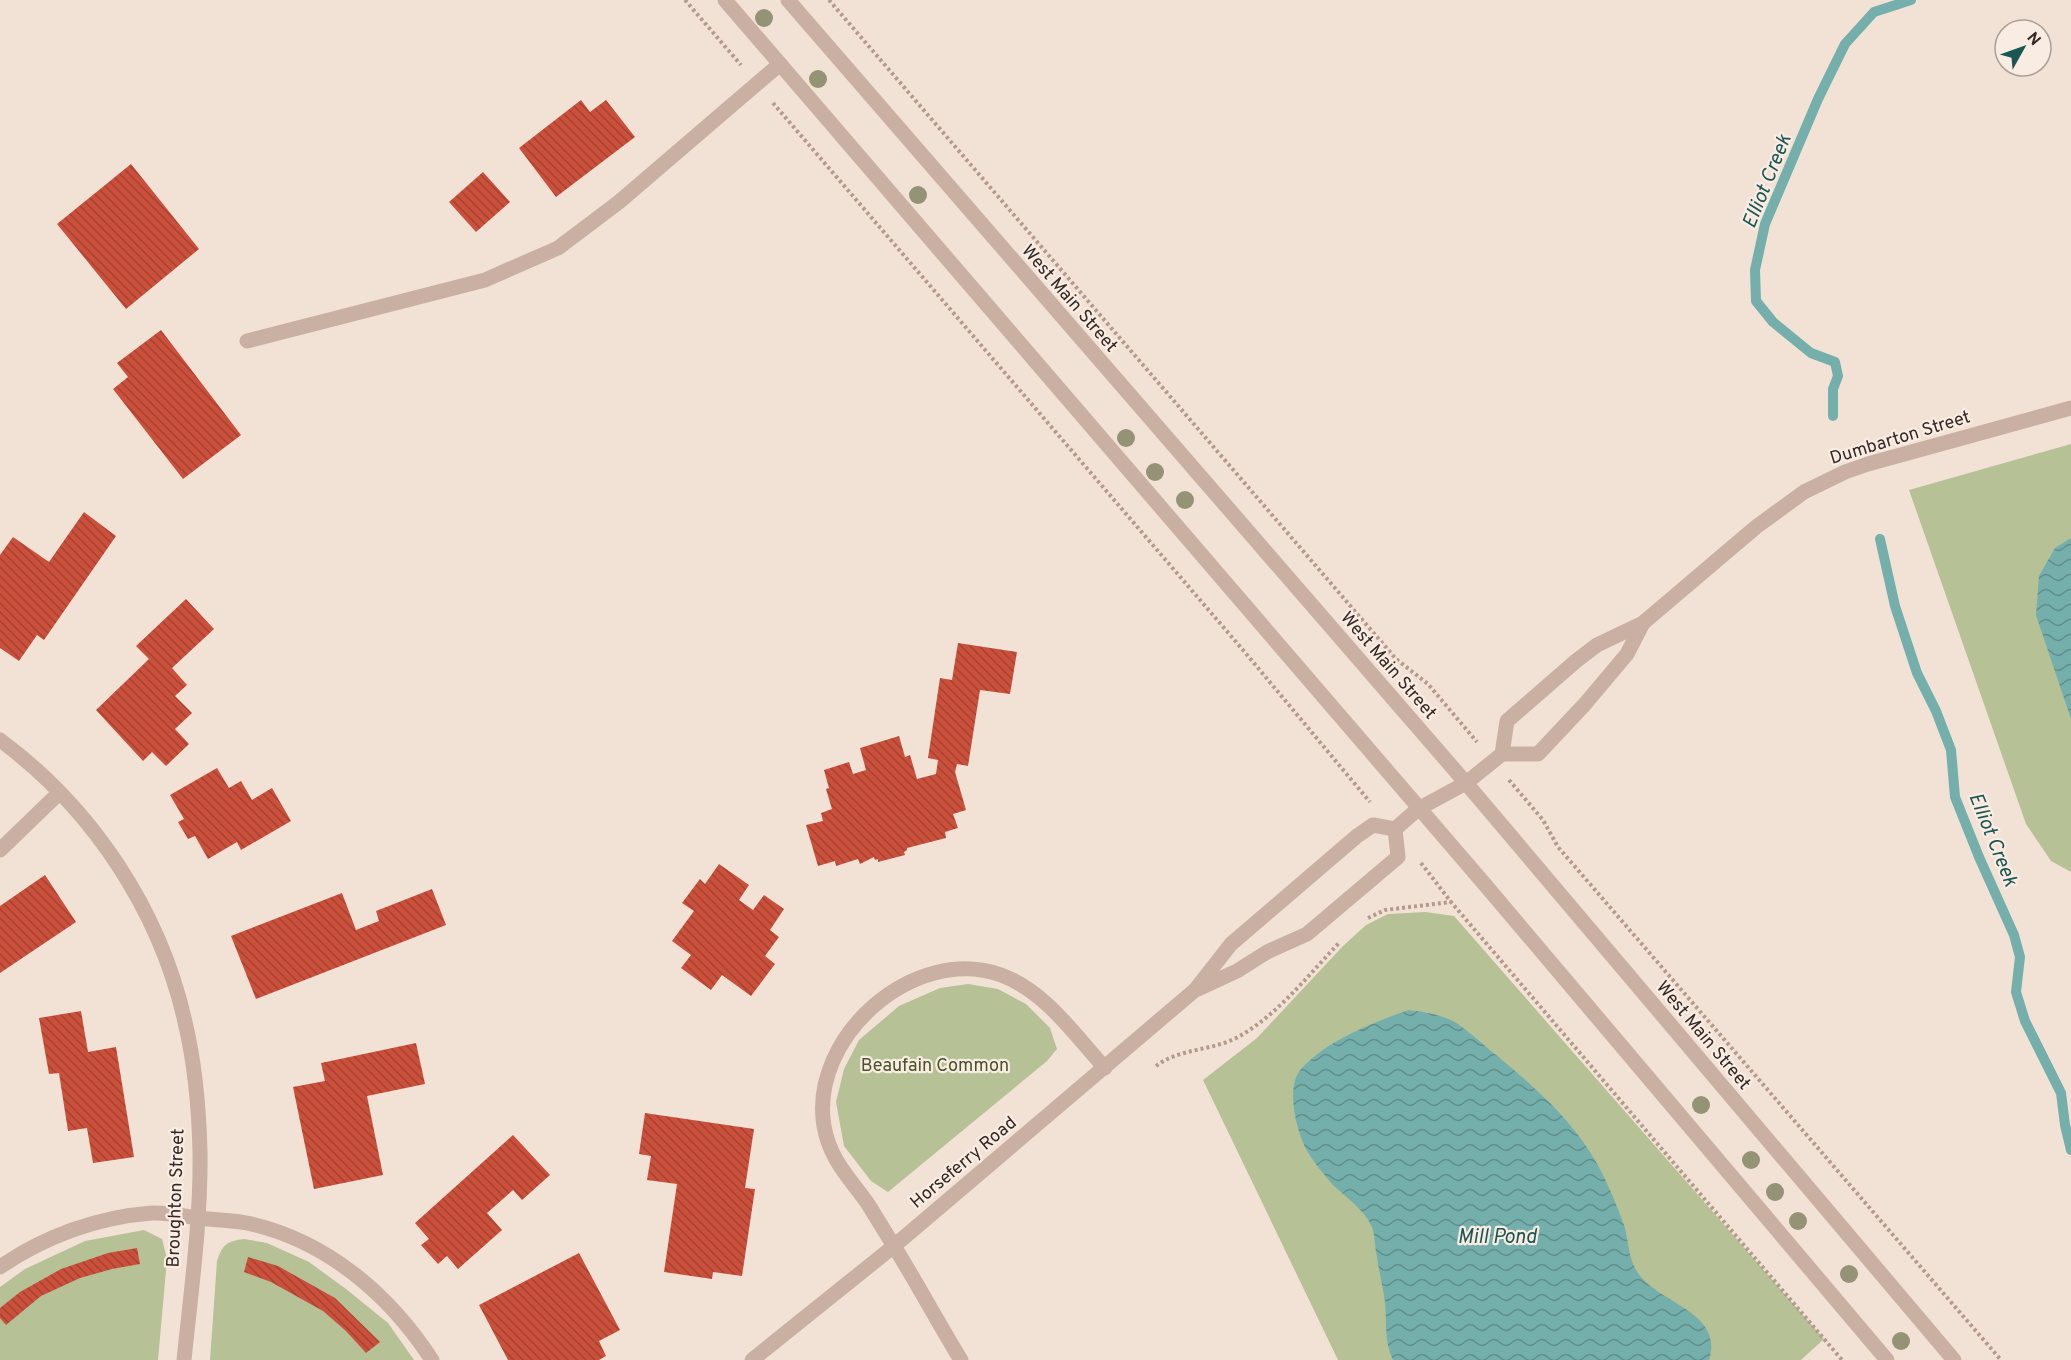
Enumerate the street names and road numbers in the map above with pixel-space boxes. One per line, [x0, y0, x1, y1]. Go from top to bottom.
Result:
street label: West Main Street [1016, 240, 1122, 358]
street label: Dumbarton Street [1827, 406, 1973, 471]
street label: West Main Street [1335, 607, 1441, 725]
street label: West Main Street [1651, 977, 1755, 1095]
street label: Horseferry Road [906, 1112, 1022, 1214]
street label: Broughton Street [163, 1128, 190, 1268]

